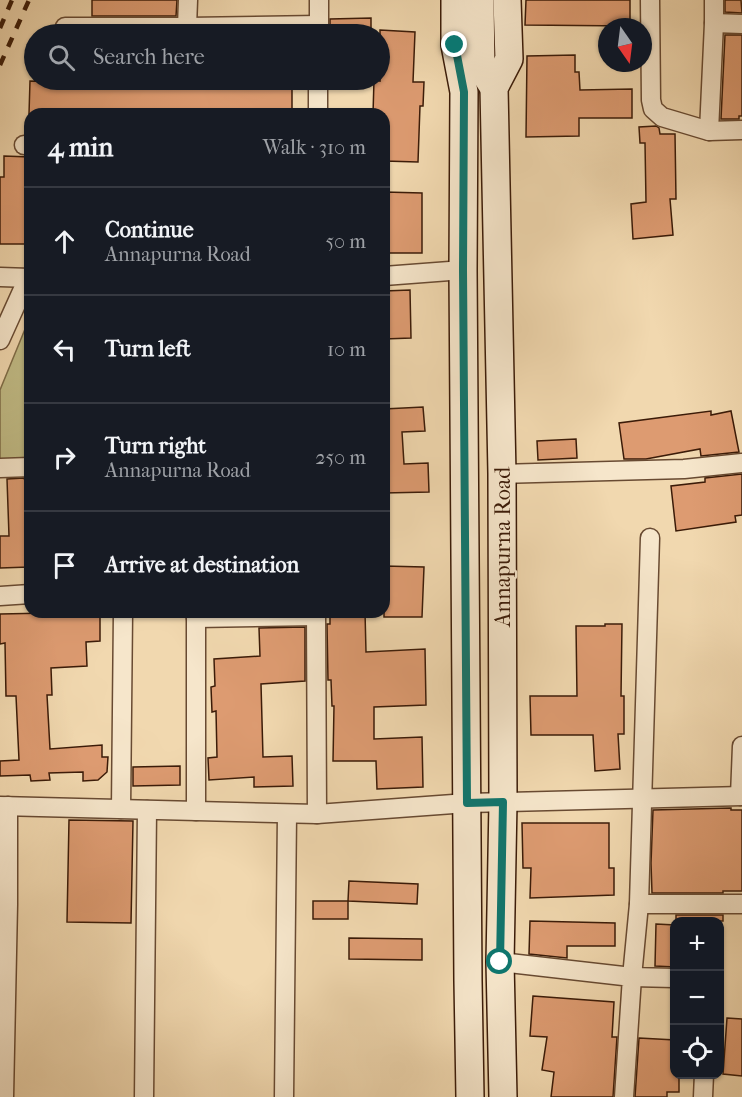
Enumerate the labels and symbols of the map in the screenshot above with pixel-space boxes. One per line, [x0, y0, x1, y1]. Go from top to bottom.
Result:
north arrow [598, 18, 652, 72]
route end [441, 31, 467, 57]
street label: Annapurna Road [490, 466, 516, 628]
route start [486, 948, 512, 974]

